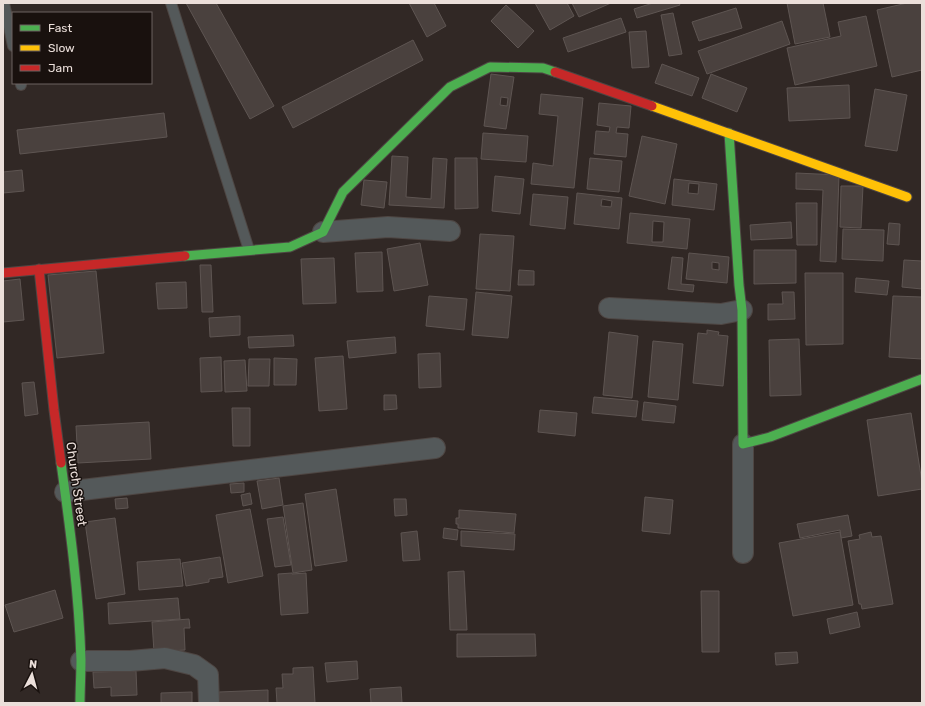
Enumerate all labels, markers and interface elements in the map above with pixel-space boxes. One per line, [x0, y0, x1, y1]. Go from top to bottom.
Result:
legend [12, 12, 152, 84]
text: Fast [48, 21, 72, 35]
text: Slow [48, 41, 75, 55]
text: Jam [48, 61, 73, 75]
street label: Church Street [63, 441, 90, 527]
north arrow [12, 654, 52, 694]
text: N [28, 658, 38, 671]

